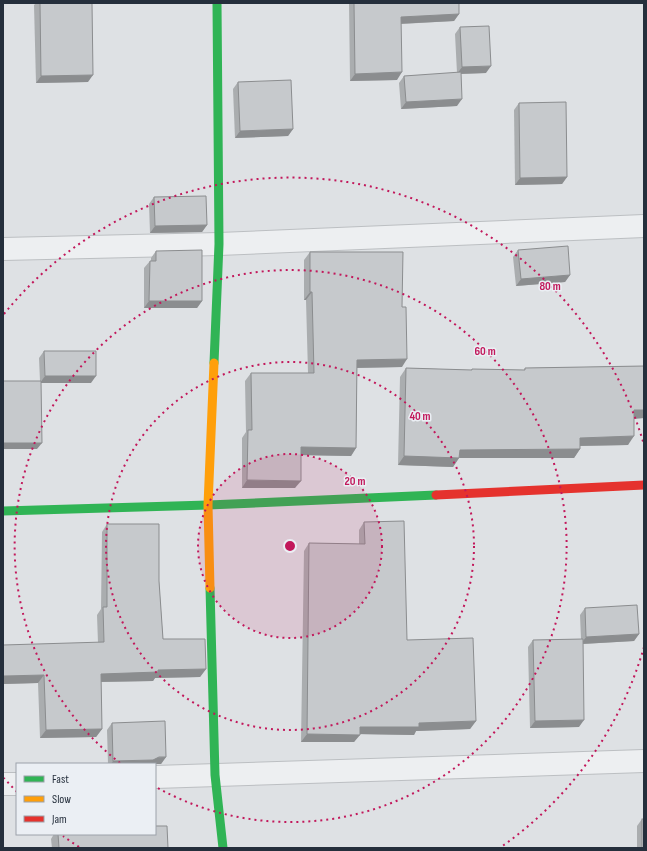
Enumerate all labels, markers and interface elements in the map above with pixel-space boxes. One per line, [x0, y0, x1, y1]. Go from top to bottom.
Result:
text: 80 m [539, 279, 561, 294]
text: 60 m [474, 344, 496, 359]
text: 40 m [409, 409, 431, 424]
text: 20 m [345, 474, 365, 489]
centre of rings [283, 539, 297, 553]
legend [16, 763, 156, 835]
text: Fast [52, 772, 69, 787]
text: Slow [52, 792, 71, 807]
text: Jam [51, 812, 67, 827]

